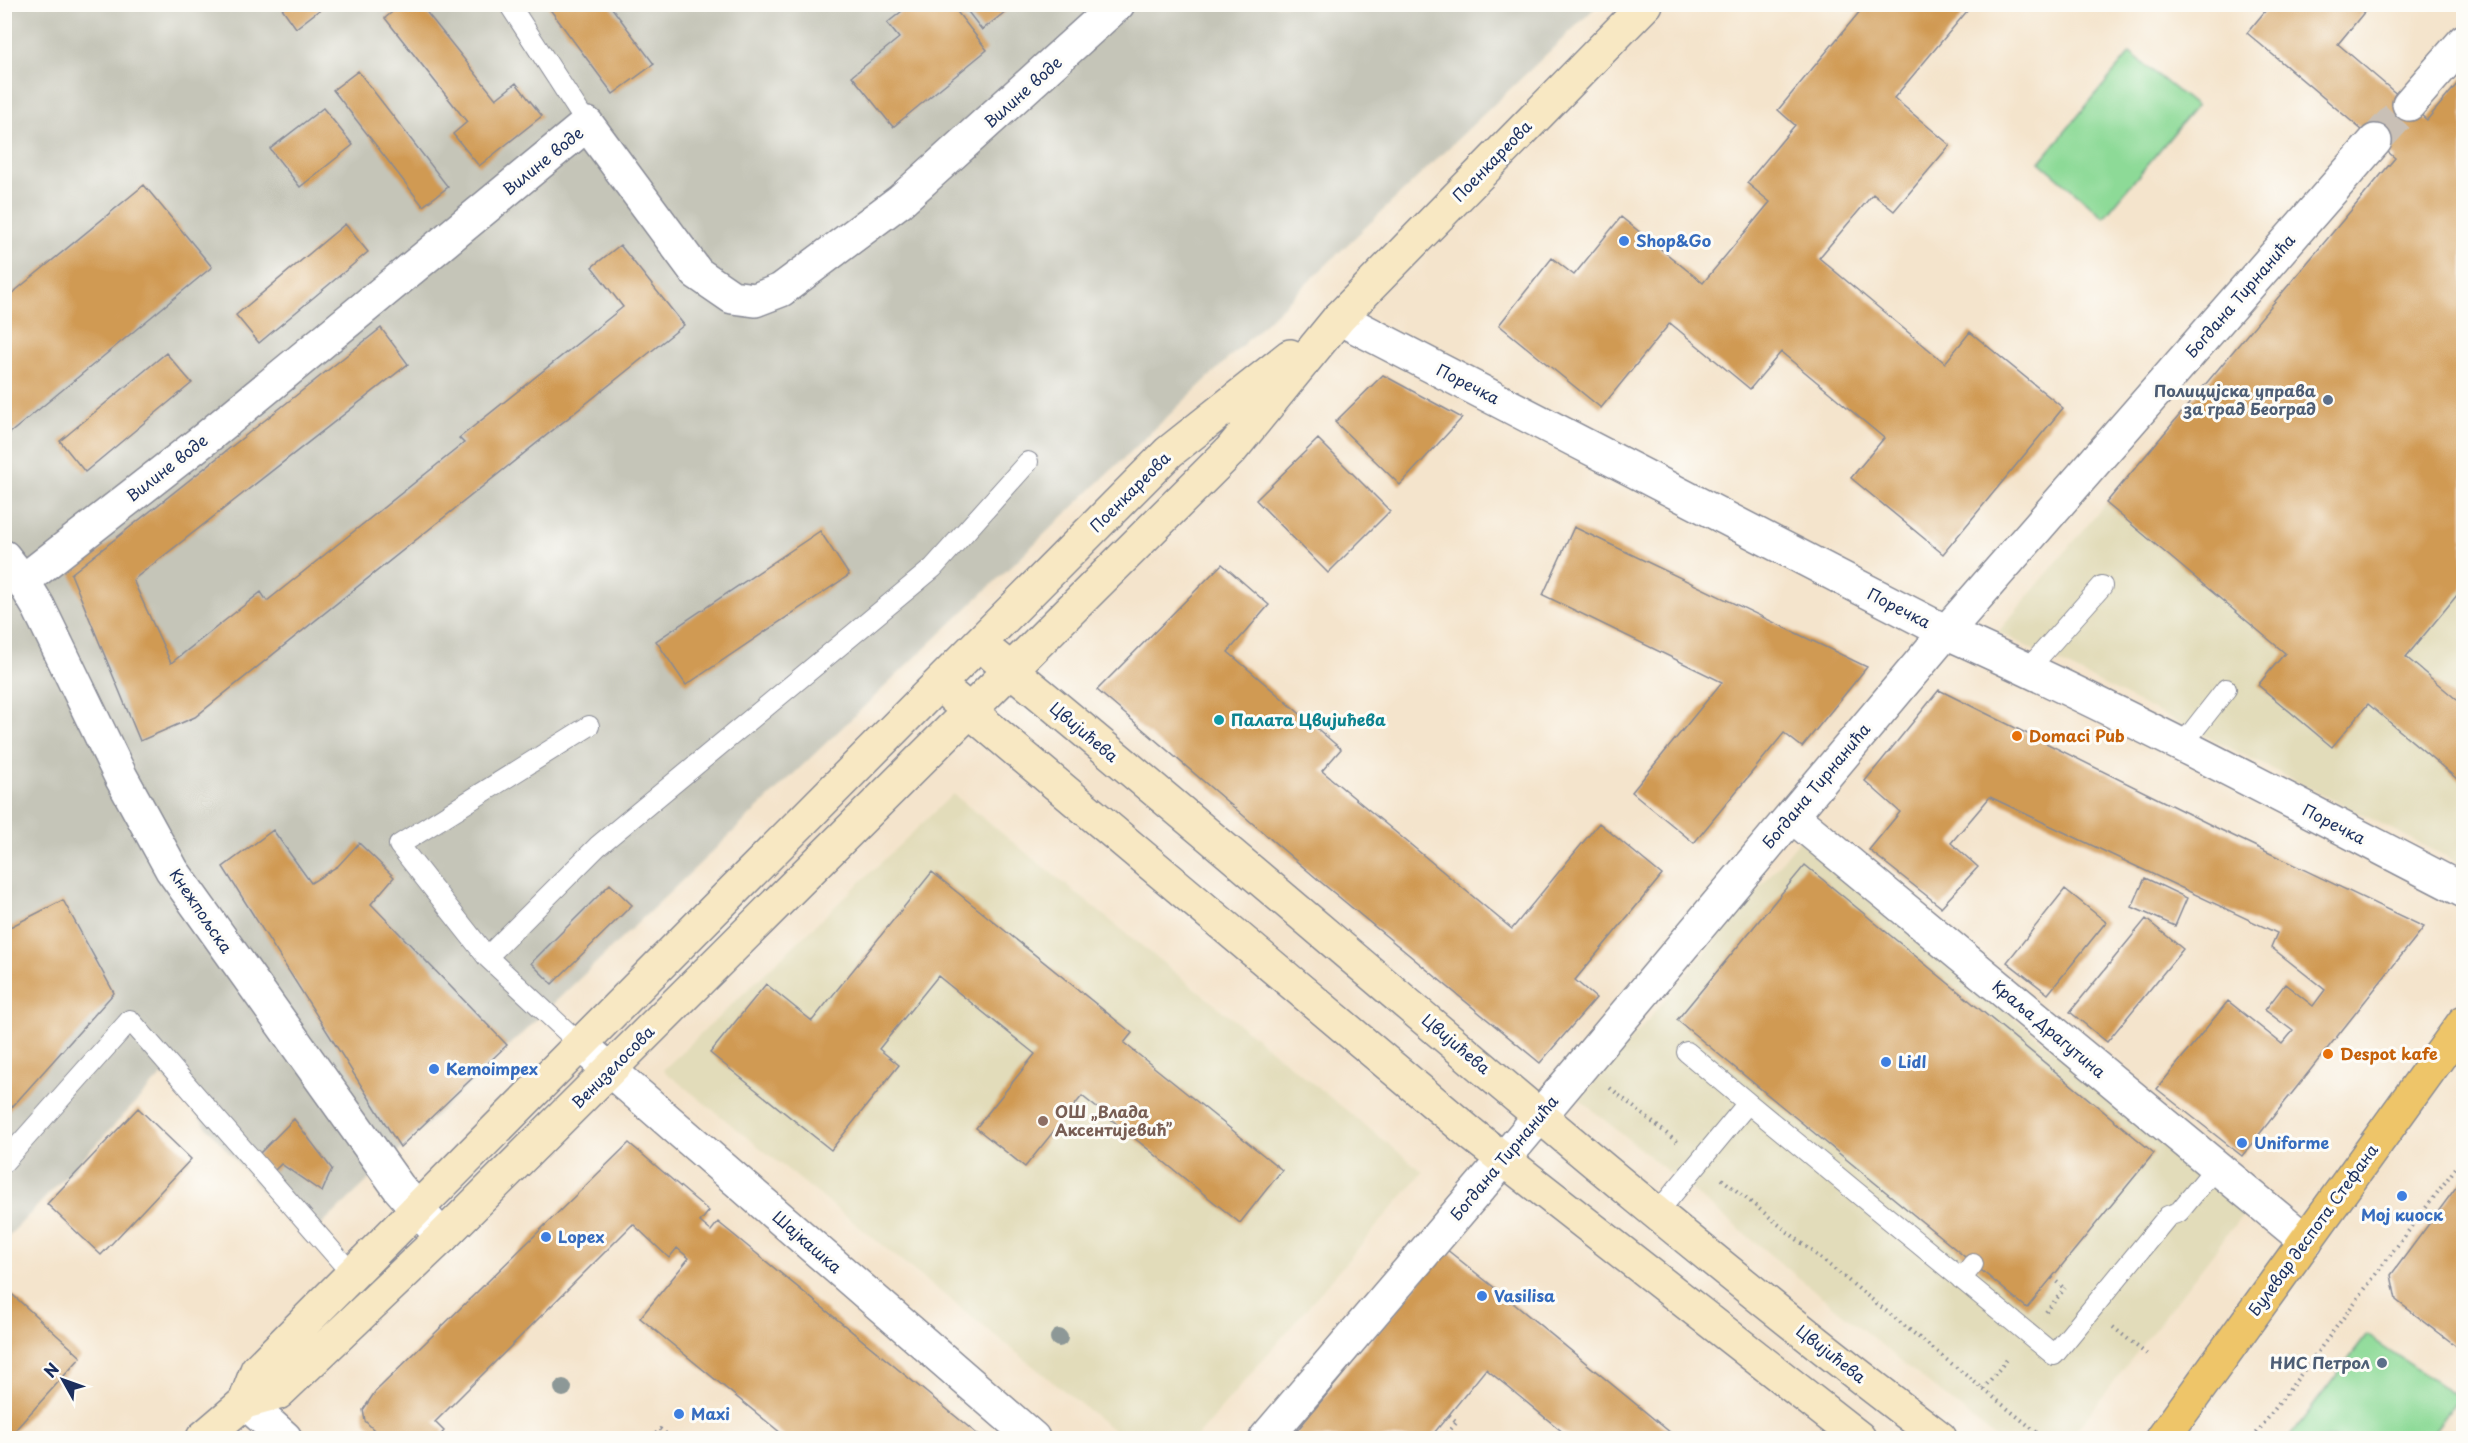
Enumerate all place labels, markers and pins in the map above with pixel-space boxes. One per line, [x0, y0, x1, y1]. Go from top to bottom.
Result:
place label: Shop&Go [1636, 228, 1711, 252]
marker: Shop&Go [1617, 234, 1631, 248]
place label: Полицијска управа за град Београд [2154, 378, 2316, 420]
marker: Полицијска управа за град Београд [2321, 393, 2335, 407]
place label: Палата Цвијићева [1231, 707, 1386, 731]
marker: Палата Цвијићева [1212, 713, 1226, 727]
place label: Domaci Pub [2029, 723, 2125, 747]
marker: Domaci Pub [2010, 729, 2024, 743]
place label: Despot kafe [2340, 1041, 2438, 1065]
marker: Despot kafe [2321, 1047, 2335, 1061]
place label: Lidl [1898, 1049, 1926, 1073]
marker: Lidl [1879, 1055, 1893, 1069]
place label: Kemoimpex [446, 1056, 538, 1080]
marker: Kemoimpex [427, 1062, 441, 1076]
place label: ОШ „Влада Аксентијевић” [1055, 1099, 1173, 1141]
marker: ОШ „Влада Аксентијевић” [1036, 1114, 1050, 1128]
place label: Uniforme [2254, 1130, 2329, 1154]
marker: Uniforme [2235, 1136, 2249, 1150]
marker: Мој киоск [2395, 1189, 2409, 1203]
place label: Мој киоск [2361, 1202, 2444, 1226]
place label: Lopex [558, 1224, 604, 1248]
marker: Lopex [539, 1230, 553, 1244]
place label: Vasilisa [1494, 1283, 1555, 1307]
marker: Vasilisa [1475, 1289, 1489, 1303]
place label: НИС Петрол [2270, 1350, 2370, 1374]
marker: НИС Петрол [2375, 1356, 2389, 1370]
place label: Maxi [691, 1401, 730, 1425]
marker: Maxi [672, 1407, 686, 1421]

